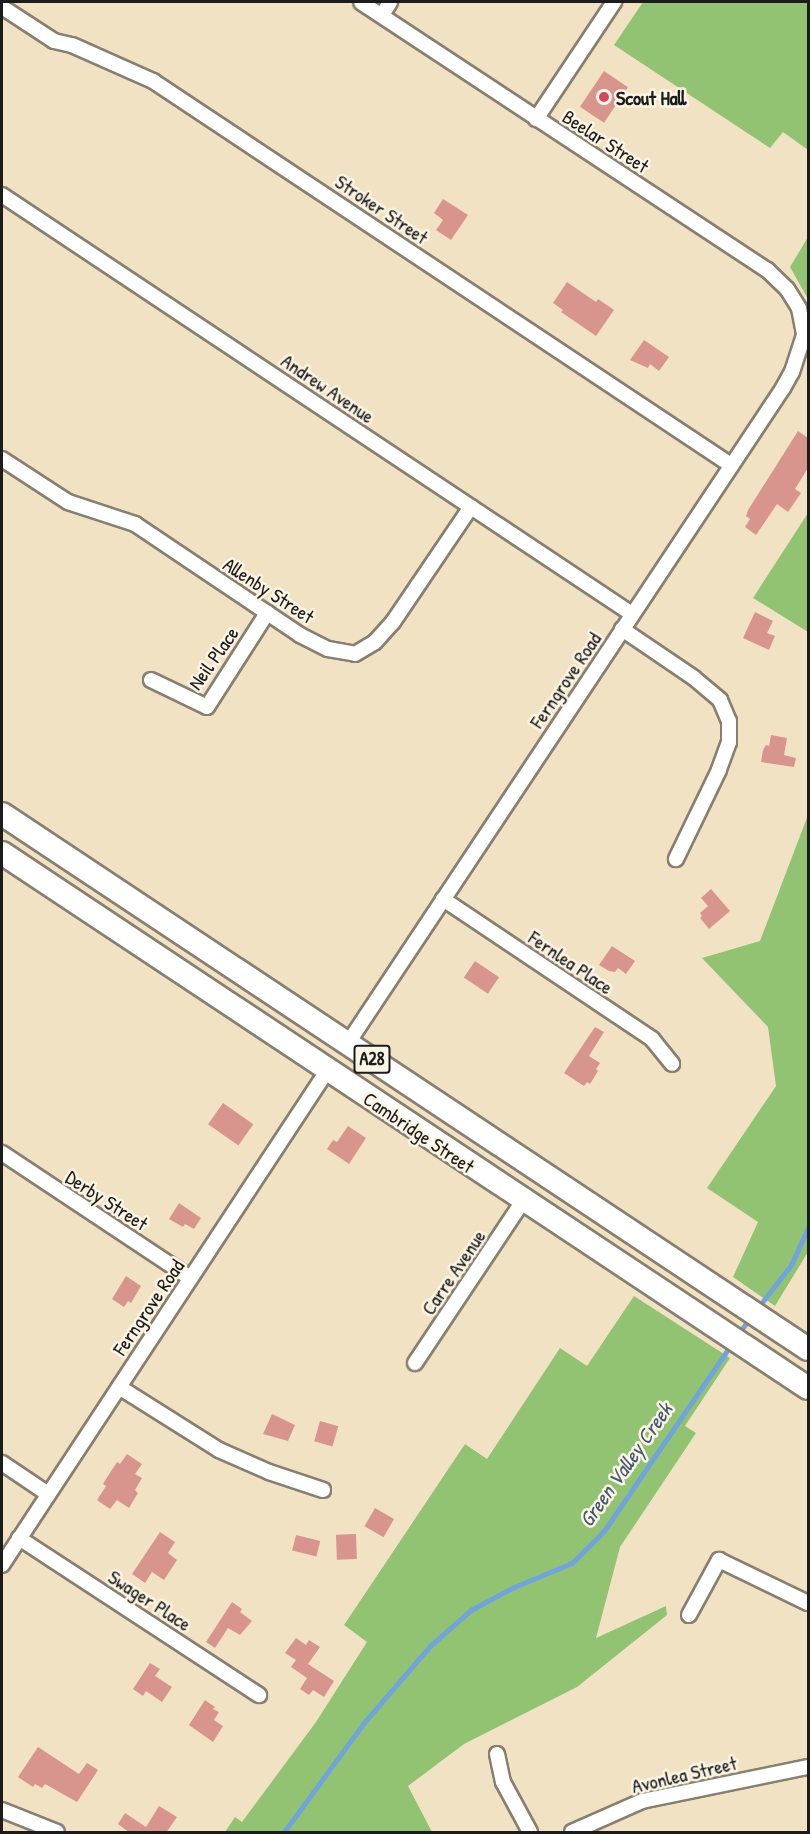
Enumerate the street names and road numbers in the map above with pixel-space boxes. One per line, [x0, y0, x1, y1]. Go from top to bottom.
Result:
street label: Beelar Street [558, 104, 654, 178]
street label: Stroker Street [331, 169, 433, 249]
street label: Andrew Avenue [277, 348, 379, 428]
street label: Allenby Street [219, 552, 319, 628]
street label: Neil Place [183, 622, 243, 694]
street label: Ferngrove Road [524, 628, 606, 732]
street label: Fernlea Place [524, 925, 618, 999]
road number: A28 [352, 1044, 392, 1074]
street label: Cambridge Street [359, 1086, 479, 1178]
street label: Derby Street [61, 1165, 153, 1235]
street label: Carre Avenue [416, 1225, 490, 1319]
street label: Ferngrove Road [107, 1255, 189, 1359]
street label: Swager Place [104, 1564, 196, 1636]
street label: Avonlea Street [629, 1750, 739, 1798]

